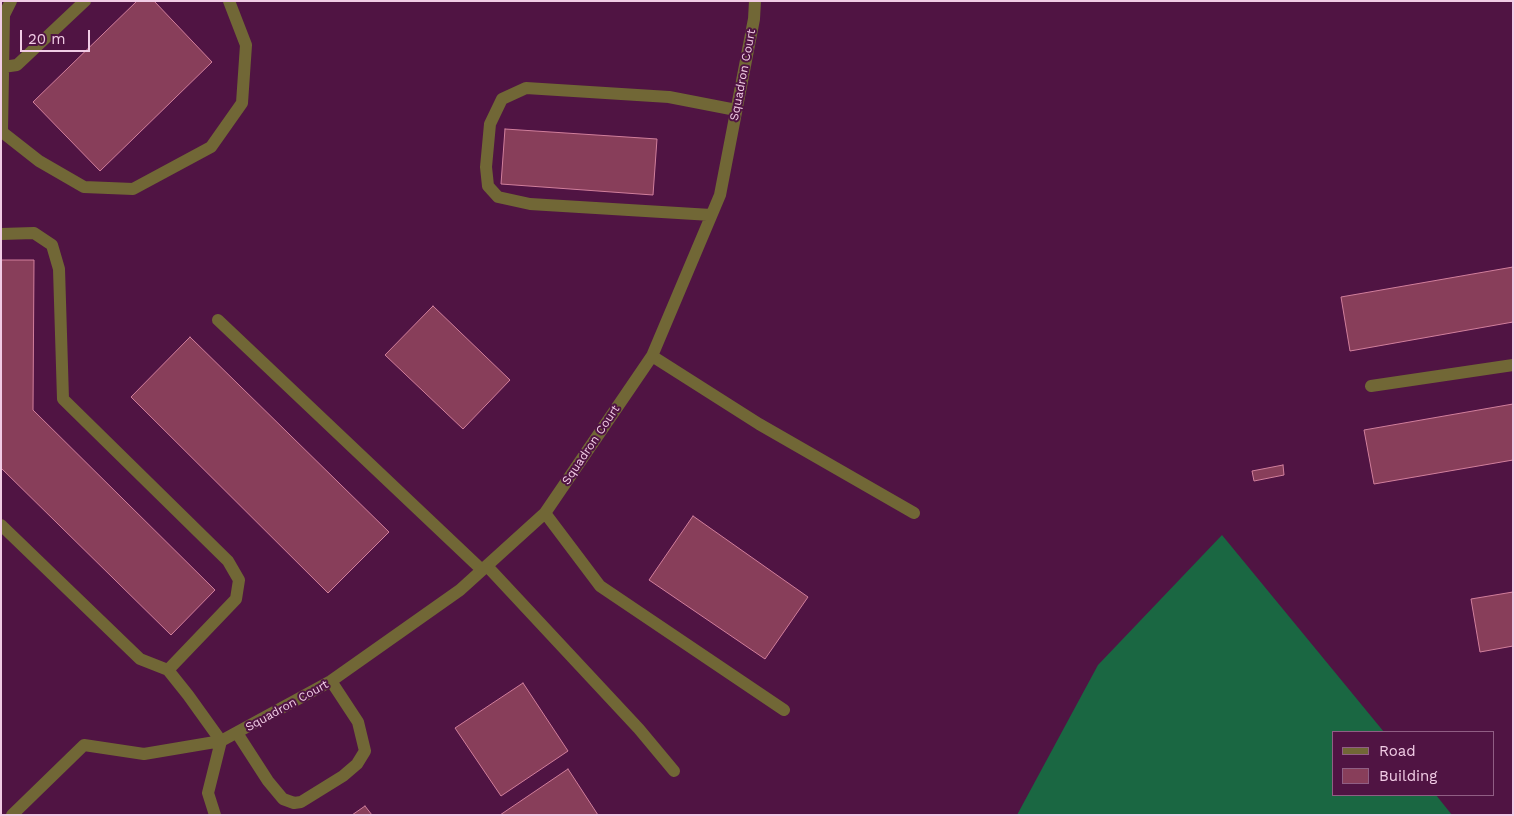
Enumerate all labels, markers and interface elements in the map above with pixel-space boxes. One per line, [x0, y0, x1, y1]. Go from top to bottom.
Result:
scale bar [22, 20, 92, 52]
street label: Squadron Court [727, 28, 759, 122]
text: 20 m [28, 30, 66, 48]
street label: Squadron Court [559, 403, 623, 487]
street label: Squadron Court [243, 677, 331, 735]
legend [1332, 731, 1494, 796]
text: Road [1379, 742, 1416, 760]
text: Building [1379, 767, 1437, 785]

